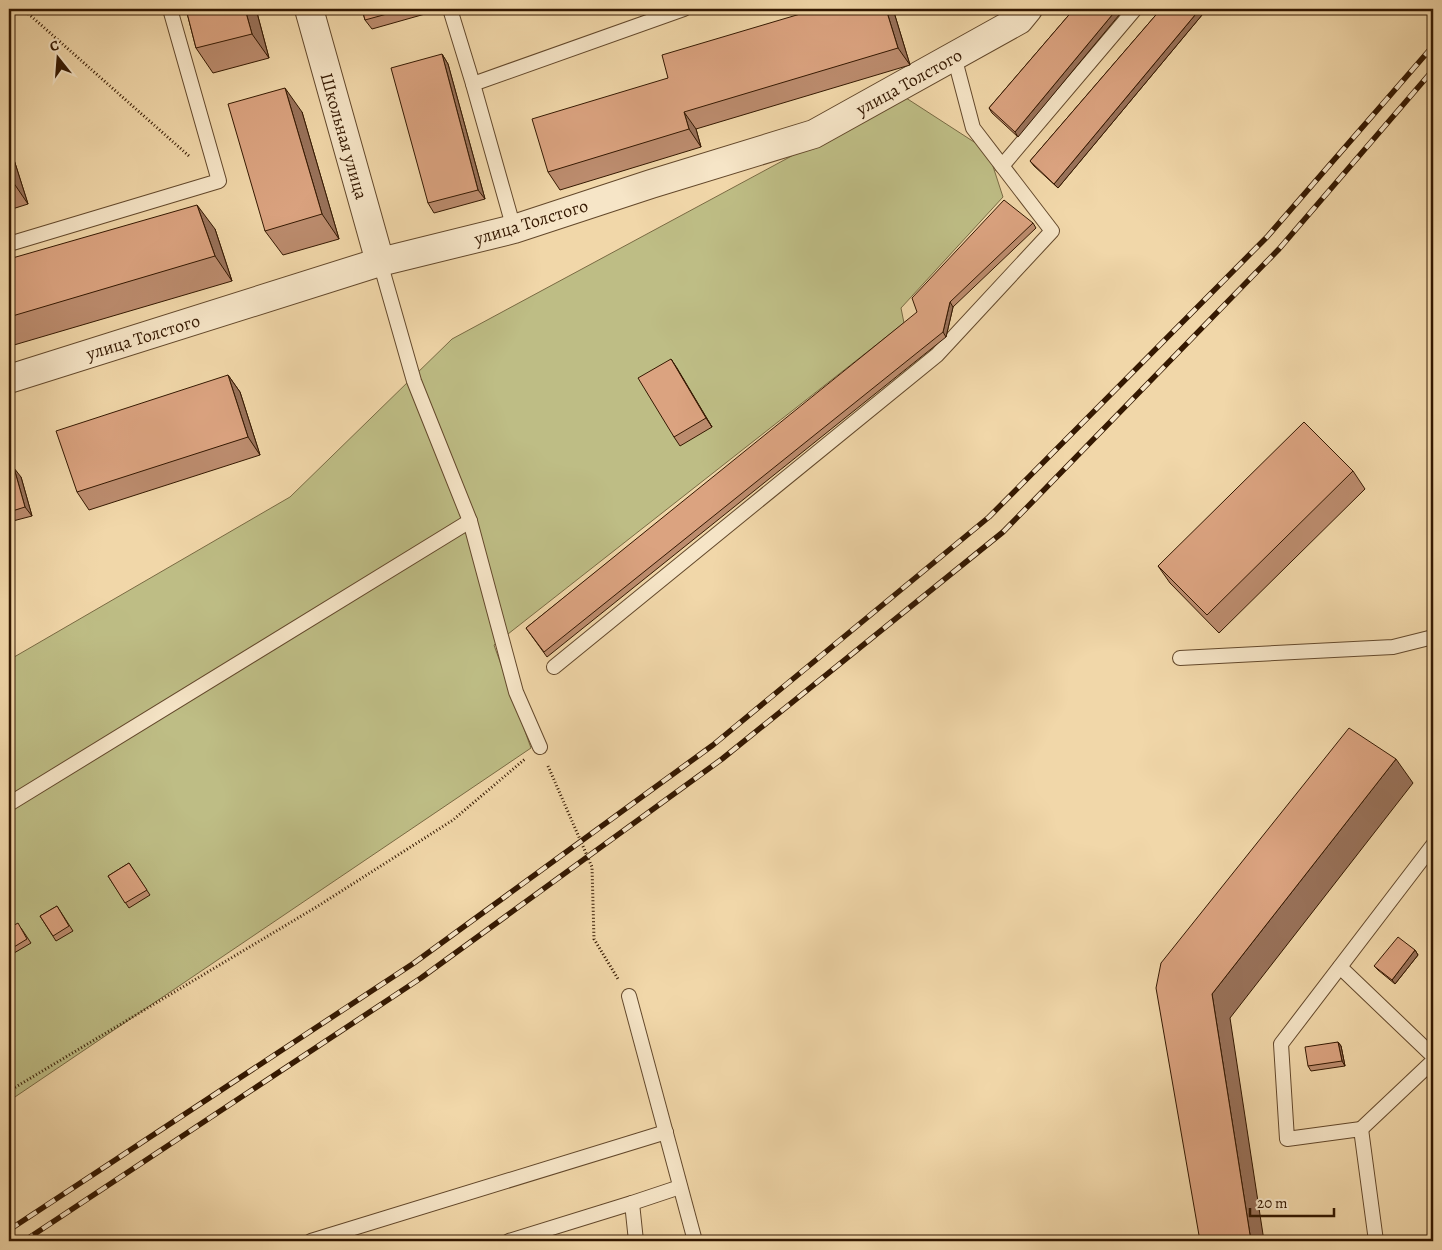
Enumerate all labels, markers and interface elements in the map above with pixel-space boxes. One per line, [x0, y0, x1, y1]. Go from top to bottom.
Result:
north arrow [32, 32, 82, 82]
text: С [47, 36, 62, 56]
street label: улица Толстого [851, 43, 966, 122]
street label: Школьная улица [314, 70, 374, 203]
street label: улица Толстого [470, 193, 591, 251]
street label: улица Толстого [82, 308, 203, 366]
scale bar [1250, 1185, 1333, 1217]
text: 20 m [1257, 1193, 1288, 1213]

